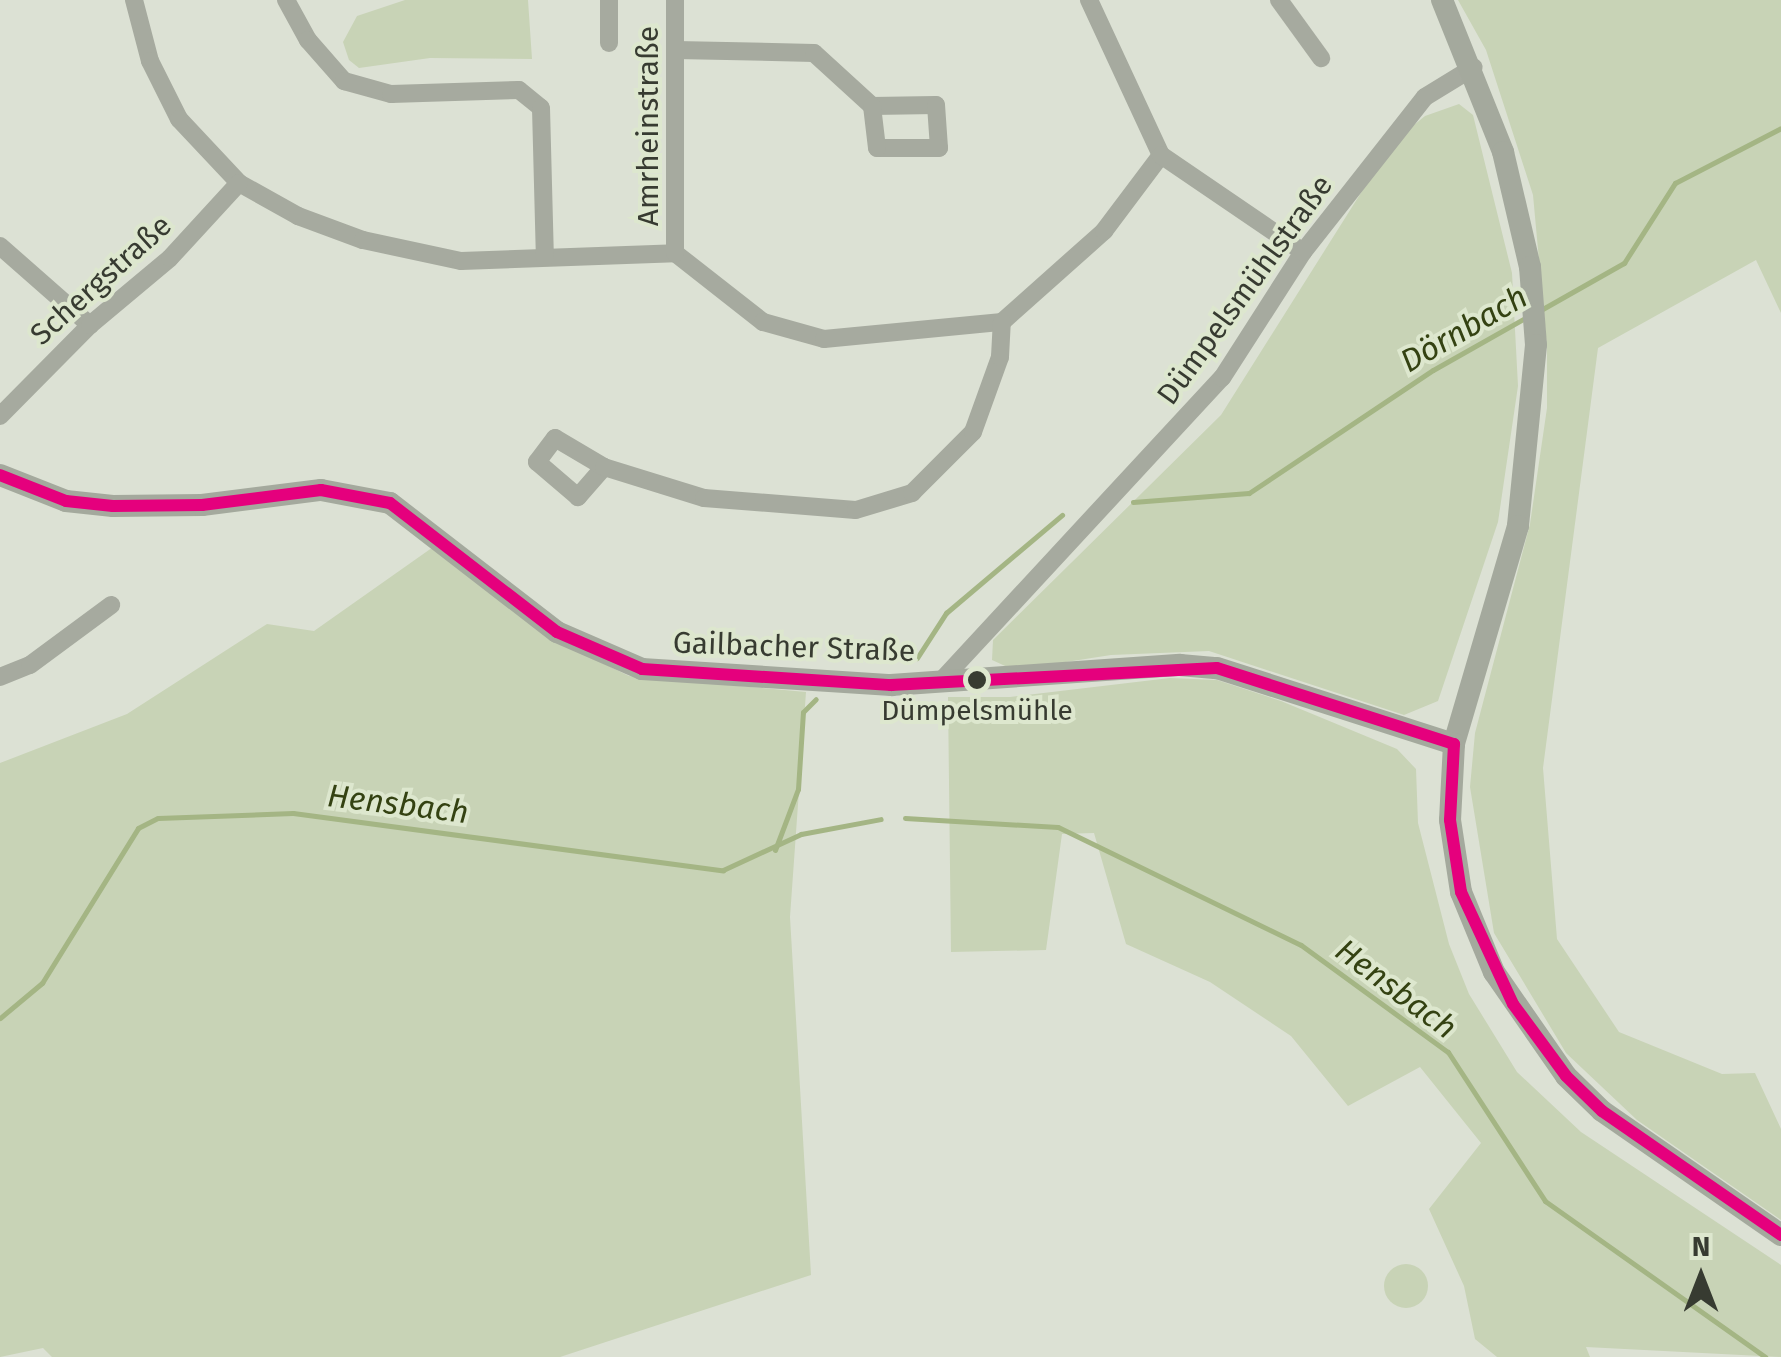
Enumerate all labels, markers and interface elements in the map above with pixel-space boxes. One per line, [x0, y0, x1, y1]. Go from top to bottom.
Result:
street label: Amrheinstraße [630, 26, 666, 226]
street label: Dümpelsmühlstraße [1150, 168, 1340, 412]
street label: Schergstraße [23, 207, 179, 353]
water label: Dörnbach [1394, 277, 1534, 381]
street label: Gailbacher Straße [672, 625, 916, 669]
marker: Dümpelsmühle [967, 670, 987, 690]
place label: Dümpelsmühle [881, 694, 1073, 728]
water label: Hensbach [325, 776, 471, 832]
water label: Hensbach [1328, 931, 1464, 1047]
north arrow [1651, 1227, 1751, 1327]
text: N [1692, 1230, 1710, 1263]

